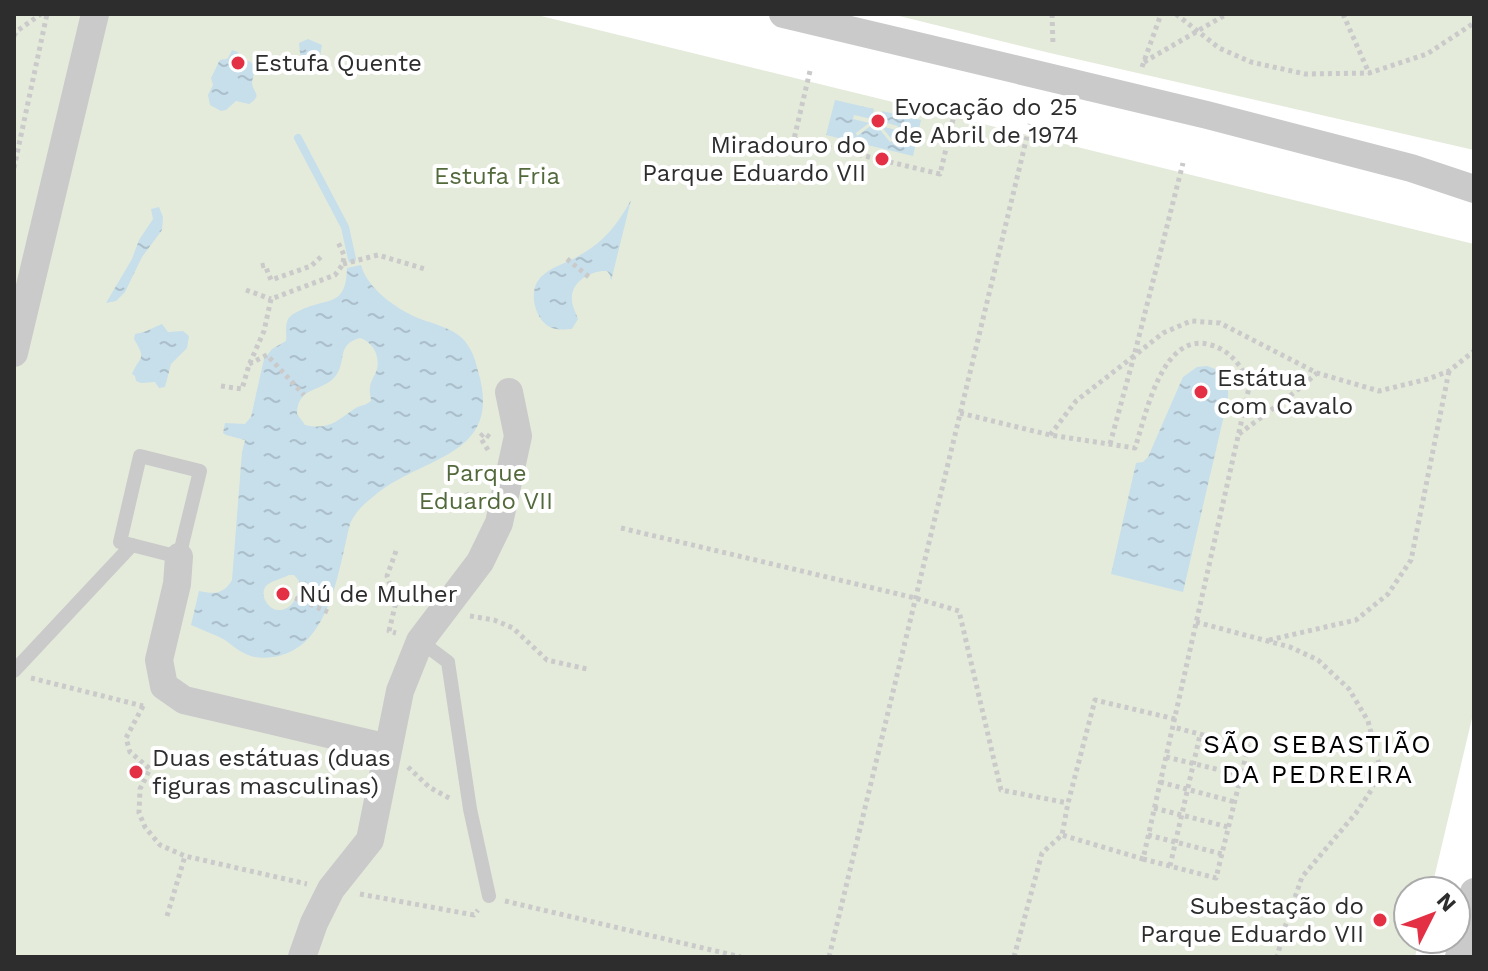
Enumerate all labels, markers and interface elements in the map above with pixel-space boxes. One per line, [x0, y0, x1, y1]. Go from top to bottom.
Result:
place label: Estufa Quente [254, 49, 422, 77]
marker: Estufa Quente [229, 54, 247, 72]
place label: Evocação do 25 de Abril de 1974 [894, 93, 1079, 149]
marker: Evocação do 25 de Abril de 1974 [869, 112, 887, 130]
place label: Miradouro do Parque Eduardo VII [642, 131, 866, 187]
marker: Miradouro do Parque Eduardo VII [873, 150, 891, 168]
park label: Estufa Fria [434, 162, 560, 190]
place label: Estátua com Cavalo [1217, 364, 1353, 420]
marker: Estátua com Cavalo [1192, 383, 1210, 401]
park label: Parque Eduardo VII [419, 459, 553, 515]
place label: Nú de Mulher [299, 580, 458, 608]
marker: Nú de Mulher [274, 585, 292, 603]
district label: SÃO SEBASTIÃO DA PEDREIRA [1203, 729, 1433, 789]
place label: Duas estátuas (duas figuras masculinas) [152, 744, 391, 800]
marker: Duas estátuas (duas figuras masculinas) [127, 763, 145, 781]
north arrow [1392, 875, 1472, 955]
text: N [1432, 888, 1461, 916]
place label: Subestação do Parque Eduardo VII [1140, 892, 1364, 948]
marker: Subestação do Parque Eduardo VII [1371, 911, 1389, 929]

